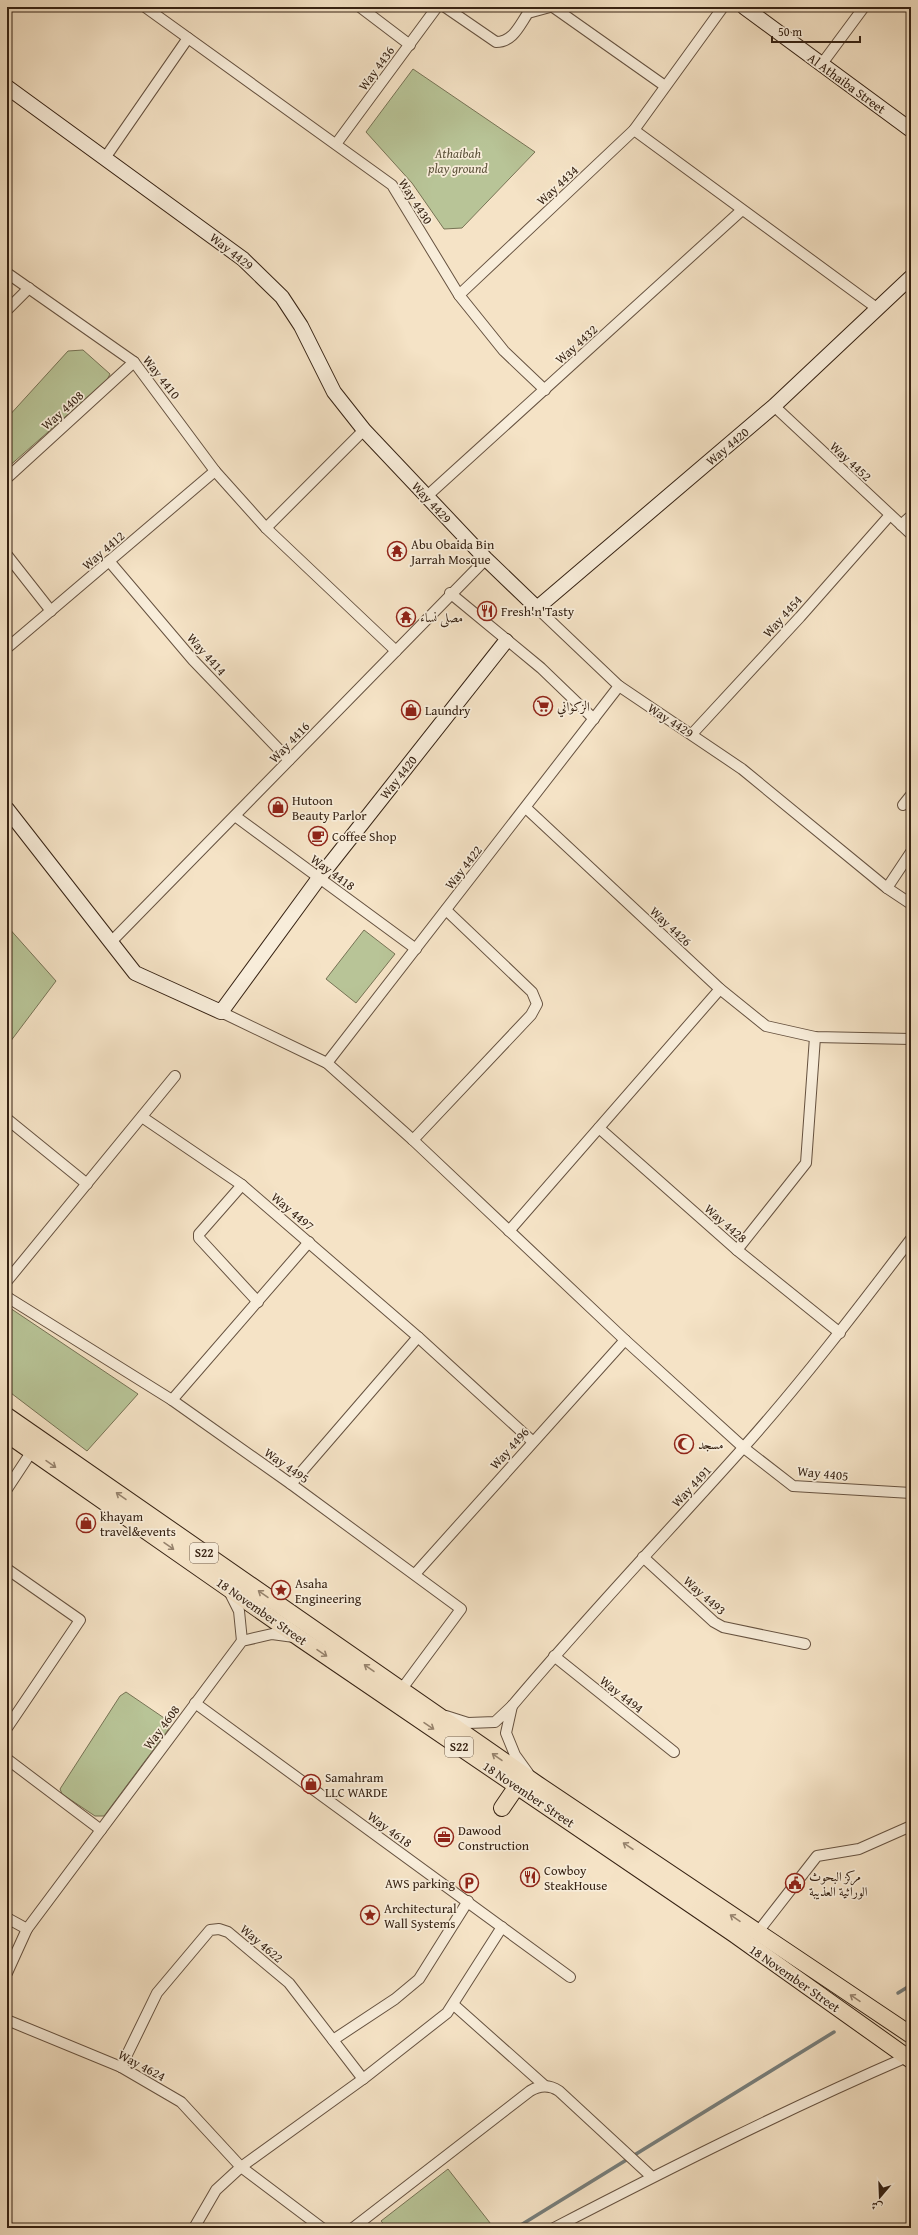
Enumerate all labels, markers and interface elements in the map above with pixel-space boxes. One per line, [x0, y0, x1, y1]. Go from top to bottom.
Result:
scale bar [772, 18, 860, 44]
text: 50 m [778, 23, 802, 40]
street label: Way 4436 [354, 42, 399, 95]
street label: Al Athaiba Street [804, 49, 890, 119]
park label: Athaibah play ground [427, 144, 488, 178]
street label: Way 4434 [532, 161, 582, 210]
street label: Way 4430 [394, 175, 437, 228]
street label: Way 4429 [206, 228, 258, 275]
street label: Way 4432 [551, 320, 602, 369]
street label: Way 4410 [138, 351, 185, 403]
street label: Way 4408 [37, 386, 88, 435]
street label: Way 4420 [702, 423, 753, 470]
street label: Way 4452 [826, 437, 876, 486]
street label: Way 4429 [407, 477, 456, 527]
street label: Way 4412 [78, 526, 129, 574]
place label: Abu Obaida Bin Jarrah Mosque [409, 535, 495, 569]
temple icon: Abu Obaida Bin Jarrah Mosque [386, 540, 408, 562]
street label: Way 4454 [758, 591, 807, 642]
restaurant icon: Fresh'n'Tasty [476, 600, 498, 622]
place label: Fresh'n'Tasty [501, 602, 575, 621]
temple icon: مصلى نساء [395, 606, 417, 628]
place label: مصلى نساء [420, 608, 463, 628]
street label: Way 4414 [182, 629, 231, 680]
supermarket icon: الزكواني [532, 695, 554, 717]
place label: الزكواني [557, 697, 590, 718]
shop icon: Laundry [400, 699, 422, 721]
street label: Way 4429 [644, 699, 697, 742]
place label: Laundry [425, 701, 471, 720]
street label: Way 4416 [265, 717, 314, 767]
street label: Way 4420 [375, 751, 422, 803]
place label: Hutoon Beauty Parlor [292, 791, 367, 825]
shop icon: Hutoon Beauty Parlor [267, 796, 289, 818]
cafe icon: Coffee Shop [307, 825, 329, 847]
place label: Coffee Shop [332, 827, 396, 846]
street label: Way 4422 [440, 841, 487, 893]
street label: Way 4418 [306, 850, 359, 895]
street label: Way 4426 [646, 902, 696, 951]
street label: Way 4497 [267, 1188, 318, 1235]
street label: Way 4428 [700, 1199, 751, 1247]
street label: Way 4496 [485, 1423, 534, 1474]
mosque icon: مسجد [673, 1433, 695, 1455]
place label: مسجد [698, 1435, 724, 1454]
street label: Way 4495 [260, 1443, 313, 1488]
one-way arrow [45, 1460, 56, 1468]
street label: Way 4491 [667, 1461, 716, 1511]
street label: Way 4405 [797, 1461, 849, 1486]
one-way arrow [116, 1492, 127, 1500]
place label: khayam travel&events [100, 1507, 176, 1541]
shop icon: khayam travel&events [75, 1512, 97, 1534]
one-way arrow [163, 1542, 174, 1550]
road number: S22 [190, 1543, 218, 1563]
street label: Way 4493 [679, 1571, 730, 1619]
street label: 18 November Street [212, 1573, 311, 1650]
place label: Asaha Engineering [295, 1574, 362, 1608]
place icon: Asaha Engineering [270, 1579, 292, 1601]
one-way arrow [257, 1590, 268, 1598]
one-way arrow [316, 1649, 327, 1657]
one-way arrow [364, 1664, 375, 1672]
street label: Way 4494 [596, 1671, 648, 1718]
street label: Way 4608 [138, 1701, 184, 1753]
one-way arrow [423, 1722, 434, 1730]
road number: S22 [445, 1737, 473, 1757]
one-way arrow [492, 1753, 503, 1761]
street label: 18 November Street [479, 1757, 579, 1832]
place label: Samahram LLC WARDE [325, 1768, 388, 1802]
shop icon: Samahram LLC WARDE [300, 1773, 322, 1795]
street label: Way 4618 [363, 1807, 416, 1852]
place label: Dawood Construction [458, 1821, 530, 1855]
office icon: Dawood Construction [433, 1826, 455, 1848]
one-way arrow [623, 1842, 634, 1850]
place label: Cowboy SteakHouse [544, 1861, 607, 1895]
restaurant icon: Cowboy SteakHouse [519, 1866, 541, 1888]
place label: مركز البحوث الوراثية العذيبة [809, 1867, 868, 1901]
parking icon: AWS parking [458, 1872, 480, 1894]
public building icon: مركز البحوث الوراثية العذيبة [784, 1872, 806, 1894]
place label: AWS parking [385, 1874, 456, 1893]
place label: Architectural Wall Systems [384, 1899, 457, 1933]
place icon: Architectural Wall Systems [359, 1904, 381, 1926]
one-way arrow [730, 1914, 741, 1922]
street label: Way 4622 [236, 1920, 287, 1967]
street label: 18 November Street [745, 1940, 844, 2017]
one-way arrow [850, 1994, 861, 2002]
street label: Way 4624 [115, 2045, 169, 2086]
north arrow [860, 2177, 900, 2217]
text: ش [869, 2197, 885, 2216]

